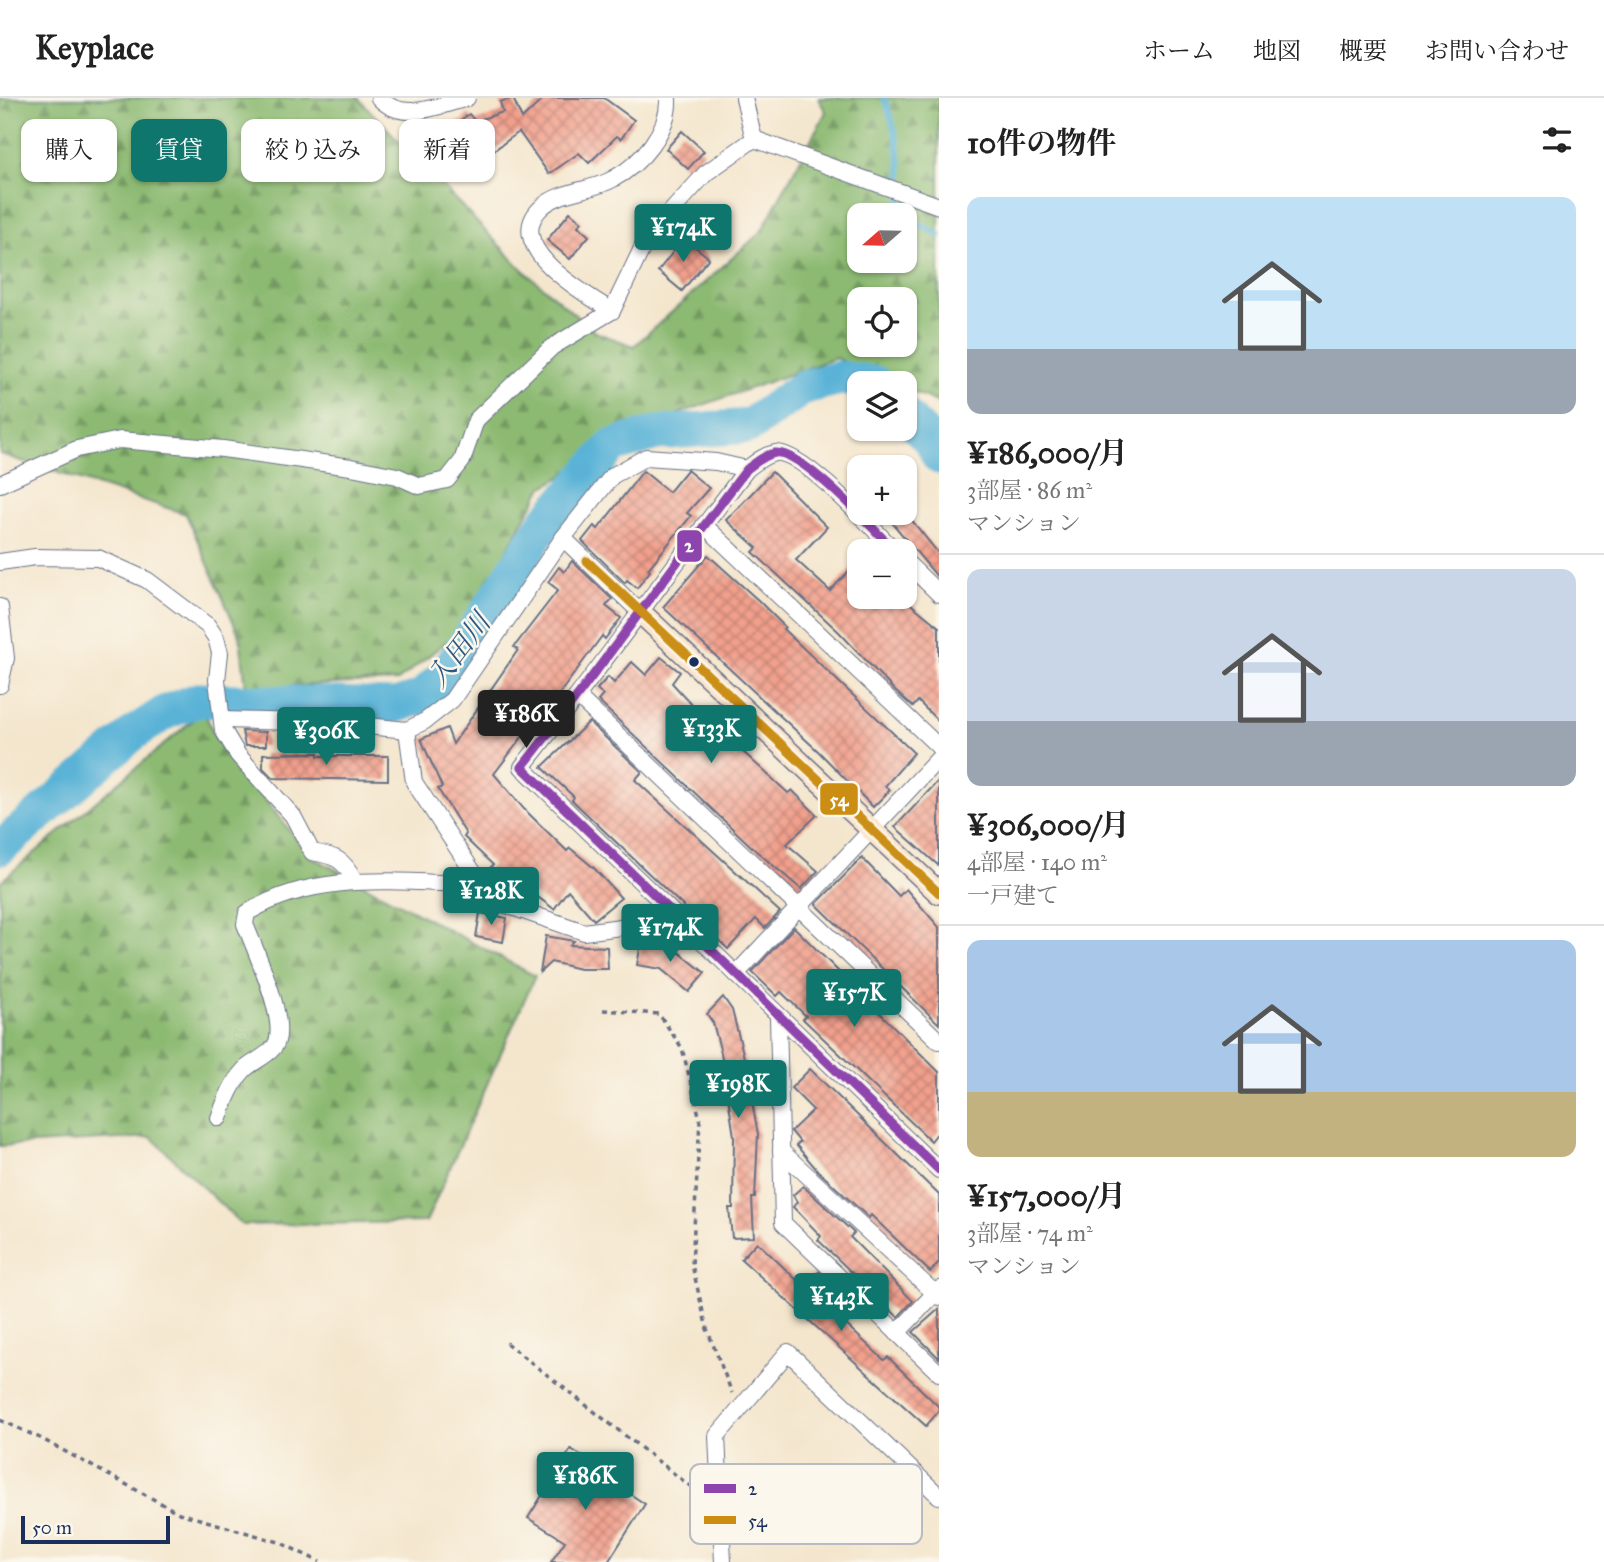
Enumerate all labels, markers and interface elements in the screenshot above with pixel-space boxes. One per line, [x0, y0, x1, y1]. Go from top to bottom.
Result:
text: Keyplace [35, 28, 154, 68]
text: ホーム [1143, 36, 1215, 66]
text: 地図 [1253, 36, 1301, 66]
text: 概要 [1339, 36, 1387, 66]
text: お問い合わせ [1425, 36, 1569, 66]
chip: 購入 [21, 119, 117, 182]
chip: 賃貸 [131, 119, 227, 182]
chip: 絞り込み [241, 119, 385, 182]
chip: 新着 [399, 119, 495, 182]
icon: filters [1538, 121, 1576, 159]
text: 10件の物件 [967, 125, 1116, 161]
north arrow [847, 203, 917, 273]
map controls [847, 203, 917, 609]
pin: ¥174K [634, 204, 732, 264]
text: ¥174K [650, 213, 716, 241]
icon: home [1209, 243, 1335, 369]
button: locate [847, 287, 917, 357]
button: layers [847, 371, 917, 441]
text: ¥186,000/月 [967, 435, 1128, 471]
button: + [847, 455, 917, 525]
text: 3部屋 · 86 m² [967, 476, 1092, 504]
text: マンション [967, 509, 1081, 537]
line badge: 2 [676, 529, 703, 563]
text: 2 [684, 534, 694, 557]
button: − [847, 539, 917, 609]
water label: 入田川 [419, 604, 499, 694]
icon: home [1209, 615, 1335, 741]
unlabelled marker [687, 655, 701, 669]
pin: ¥186K [477, 690, 575, 750]
text: ¥186K [494, 699, 558, 727]
pin: ¥133K [662, 706, 760, 765]
pin: ¥306K [277, 708, 375, 767]
text: ¥133K [682, 714, 740, 742]
text: ¥306K [293, 716, 359, 744]
line badge: 54 [819, 782, 859, 816]
text: 54 [830, 788, 850, 812]
text: ¥306,000/月 [967, 807, 1130, 843]
text: 4部屋 · 140 m² [967, 848, 1107, 876]
pin: ¥128K [442, 868, 540, 927]
text: ¥128K [459, 876, 523, 904]
text: 一戸建て [967, 881, 1059, 909]
pin: ¥174K [621, 904, 719, 964]
text: ¥174K [637, 913, 703, 941]
pin: ¥157K [805, 970, 903, 1029]
text: ¥157K [822, 978, 886, 1006]
icon: home [1209, 986, 1335, 1112]
pin: ¥198K [689, 1060, 787, 1120]
text: ¥198K [706, 1069, 770, 1097]
text: ¥157,000/月 [967, 1178, 1126, 1214]
text: 3部屋 · 74 m² [967, 1219, 1093, 1247]
text: マンション [967, 1252, 1081, 1280]
pin: ¥143K [792, 1274, 890, 1333]
text: ¥143K [810, 1282, 872, 1310]
pin: ¥186K [536, 1452, 634, 1512]
text: ¥186K [553, 1461, 617, 1489]
legend [690, 1464, 922, 1544]
text: 2 [748, 1477, 758, 1500]
text: 54 [748, 1509, 767, 1532]
scale bar [21, 1513, 170, 1545]
text: 50 m [32, 1516, 72, 1539]

